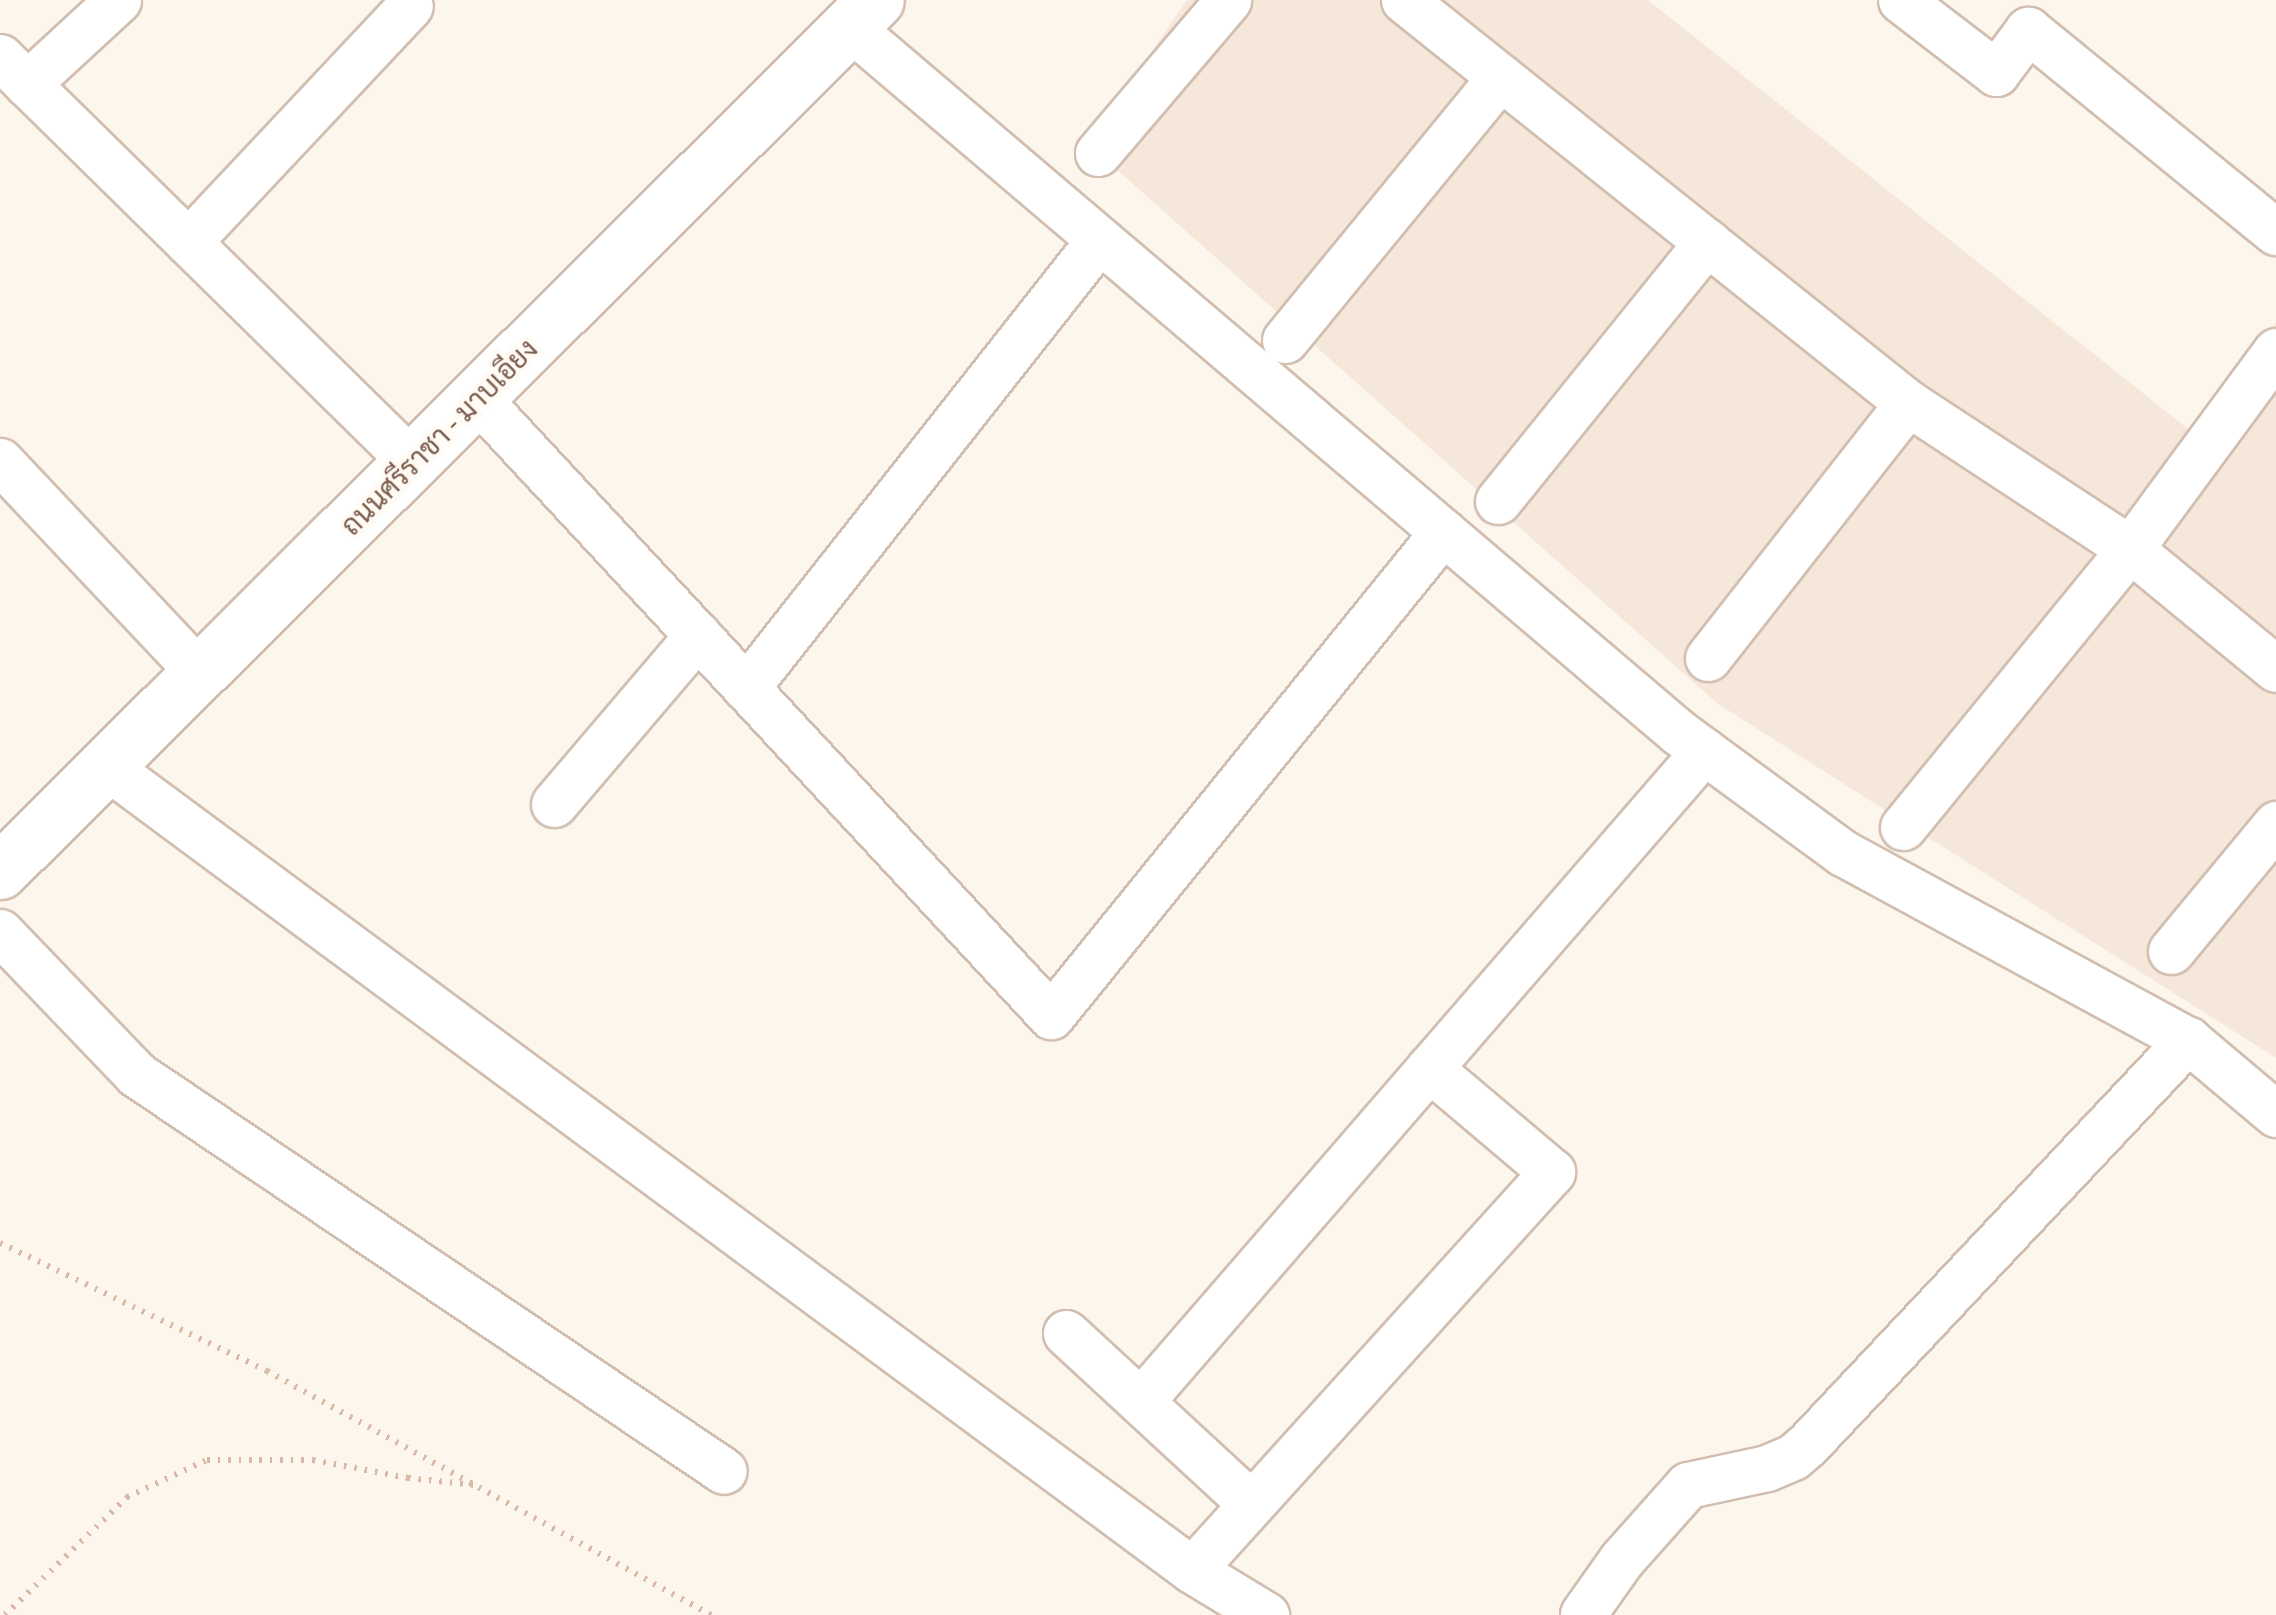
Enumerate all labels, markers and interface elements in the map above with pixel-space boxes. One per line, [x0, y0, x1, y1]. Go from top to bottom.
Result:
street label: ถนนศรีราชา - มาบเอียง [334, 332, 544, 542]

